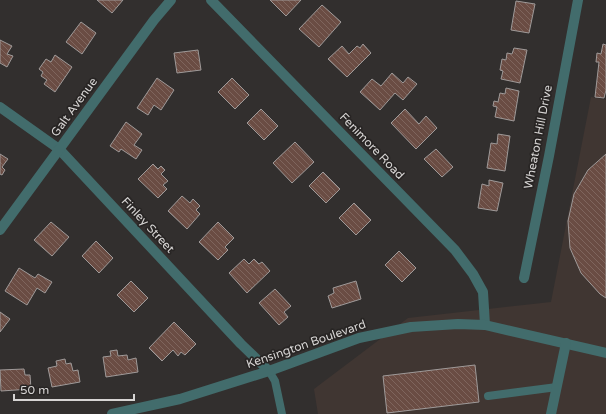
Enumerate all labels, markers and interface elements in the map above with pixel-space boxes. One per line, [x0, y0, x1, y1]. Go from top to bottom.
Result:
street label: Galt Avenue [48, 75, 100, 139]
street label: Wheaton Hill Drive [521, 84, 555, 190]
street label: Fenimore Road [337, 110, 407, 182]
street label: Finley Street [119, 194, 178, 256]
street label: Kensington Boulevard [244, 317, 368, 371]
scale bar [14, 376, 134, 402]
text: 50 m [20, 383, 49, 397]

